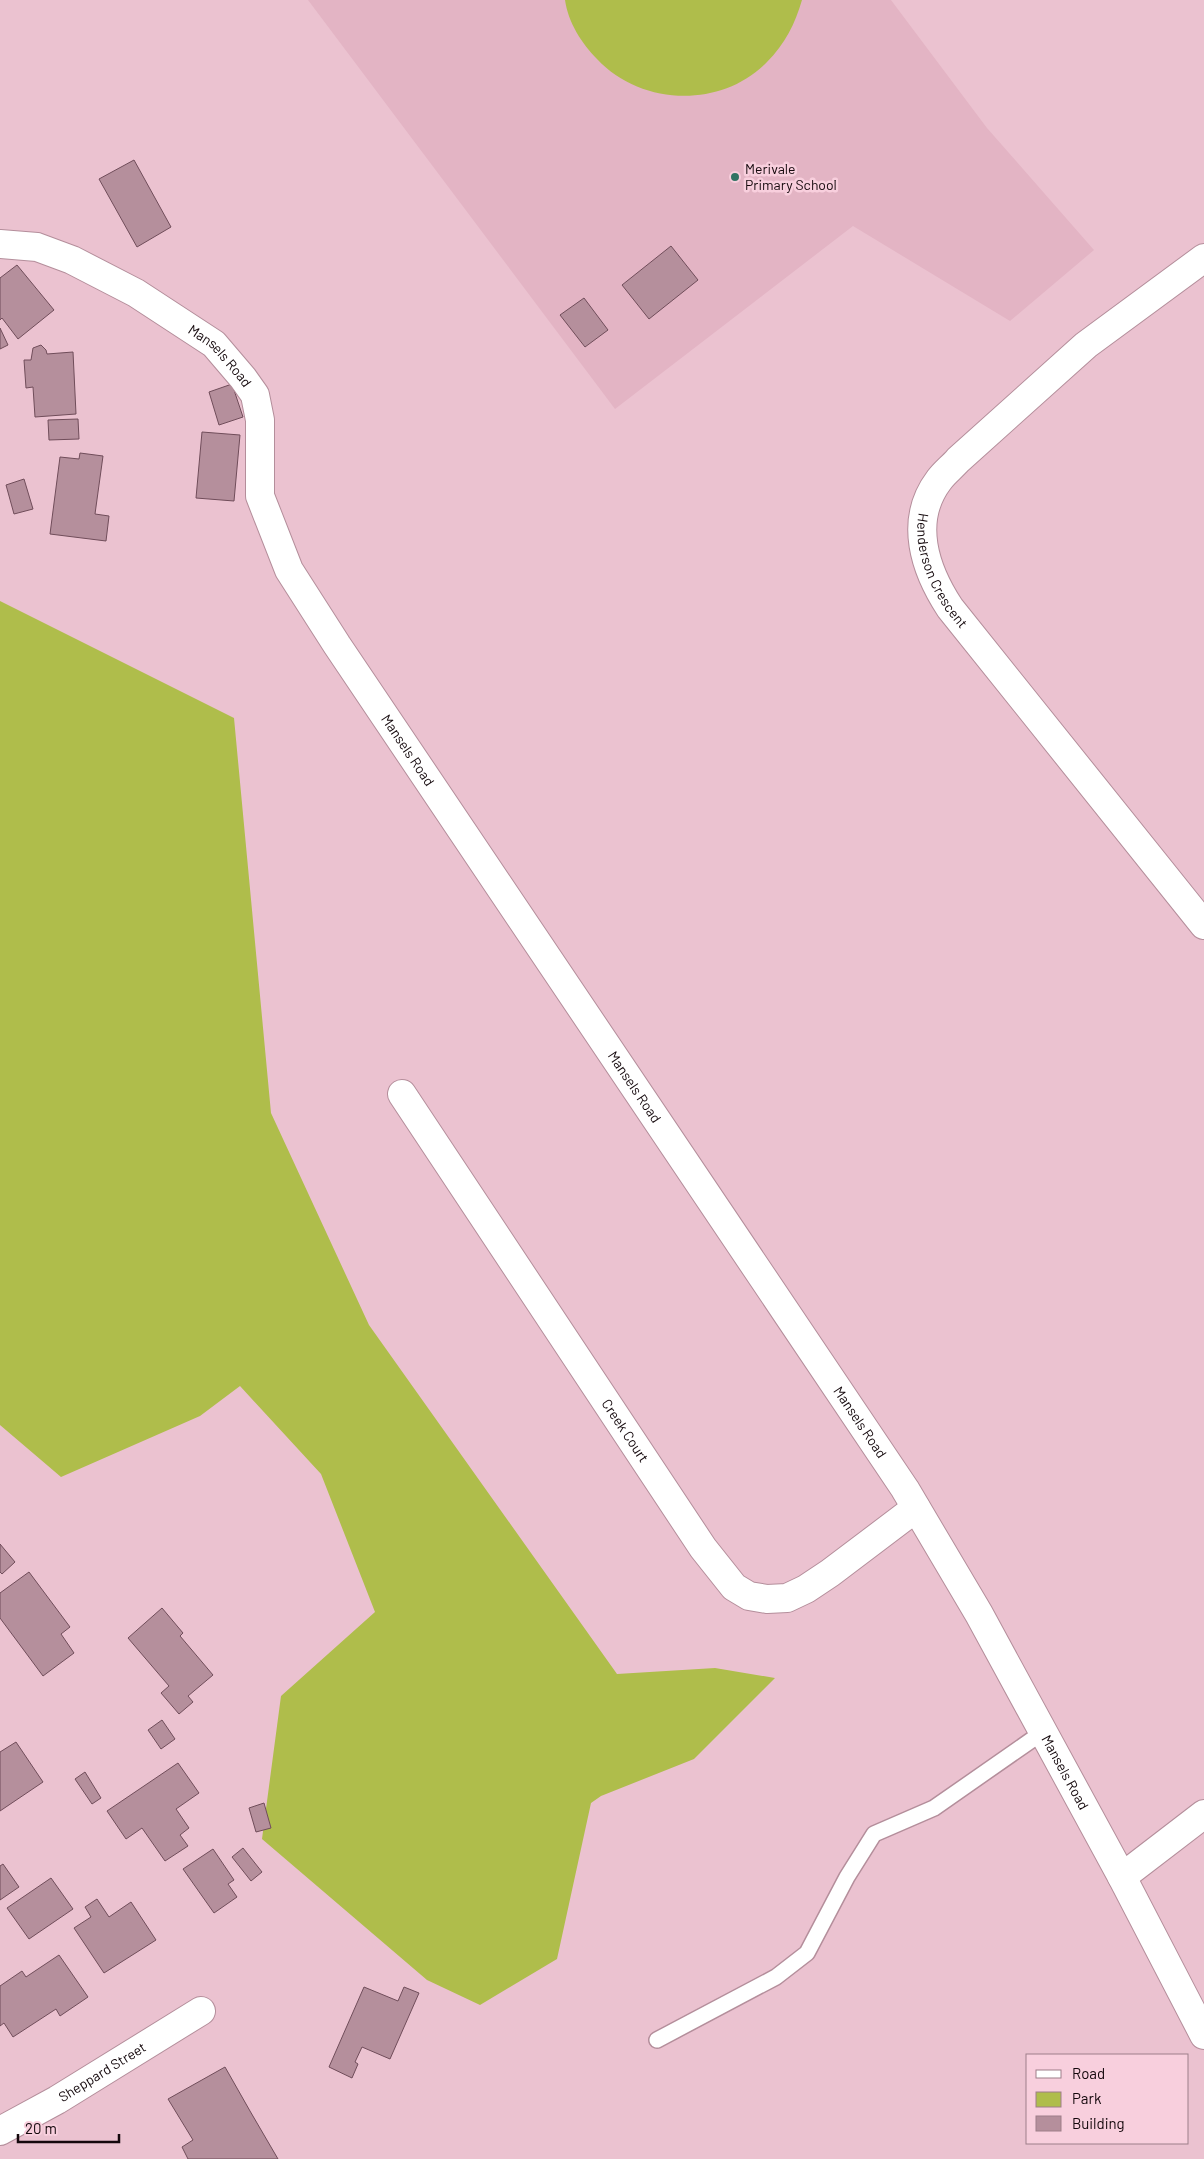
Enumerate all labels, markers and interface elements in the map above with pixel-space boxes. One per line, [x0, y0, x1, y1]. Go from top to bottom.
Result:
place label: Merivale Primary School [745, 160, 837, 193]
marker: Merivale Primary School [729, 171, 741, 183]
street label: Mansels Road [185, 321, 256, 390]
street label: Henderson Crescent [914, 512, 972, 631]
street label: Mansels Road [378, 711, 438, 789]
street label: Mansels Road [605, 1048, 665, 1126]
street label: Mansels Road [830, 1383, 891, 1461]
street label: Creek Court [599, 1396, 653, 1465]
street label: Mansels Road [1038, 1732, 1093, 1812]
street label: Sheppard Street [55, 2038, 149, 2105]
legend [1026, 2054, 1189, 2144]
text: Road [1072, 2064, 1105, 2082]
text: Park [1072, 2089, 1102, 2107]
scale bar [18, 2112, 119, 2144]
text: Building [1072, 2114, 1125, 2132]
text: 20 m [25, 2119, 57, 2137]

